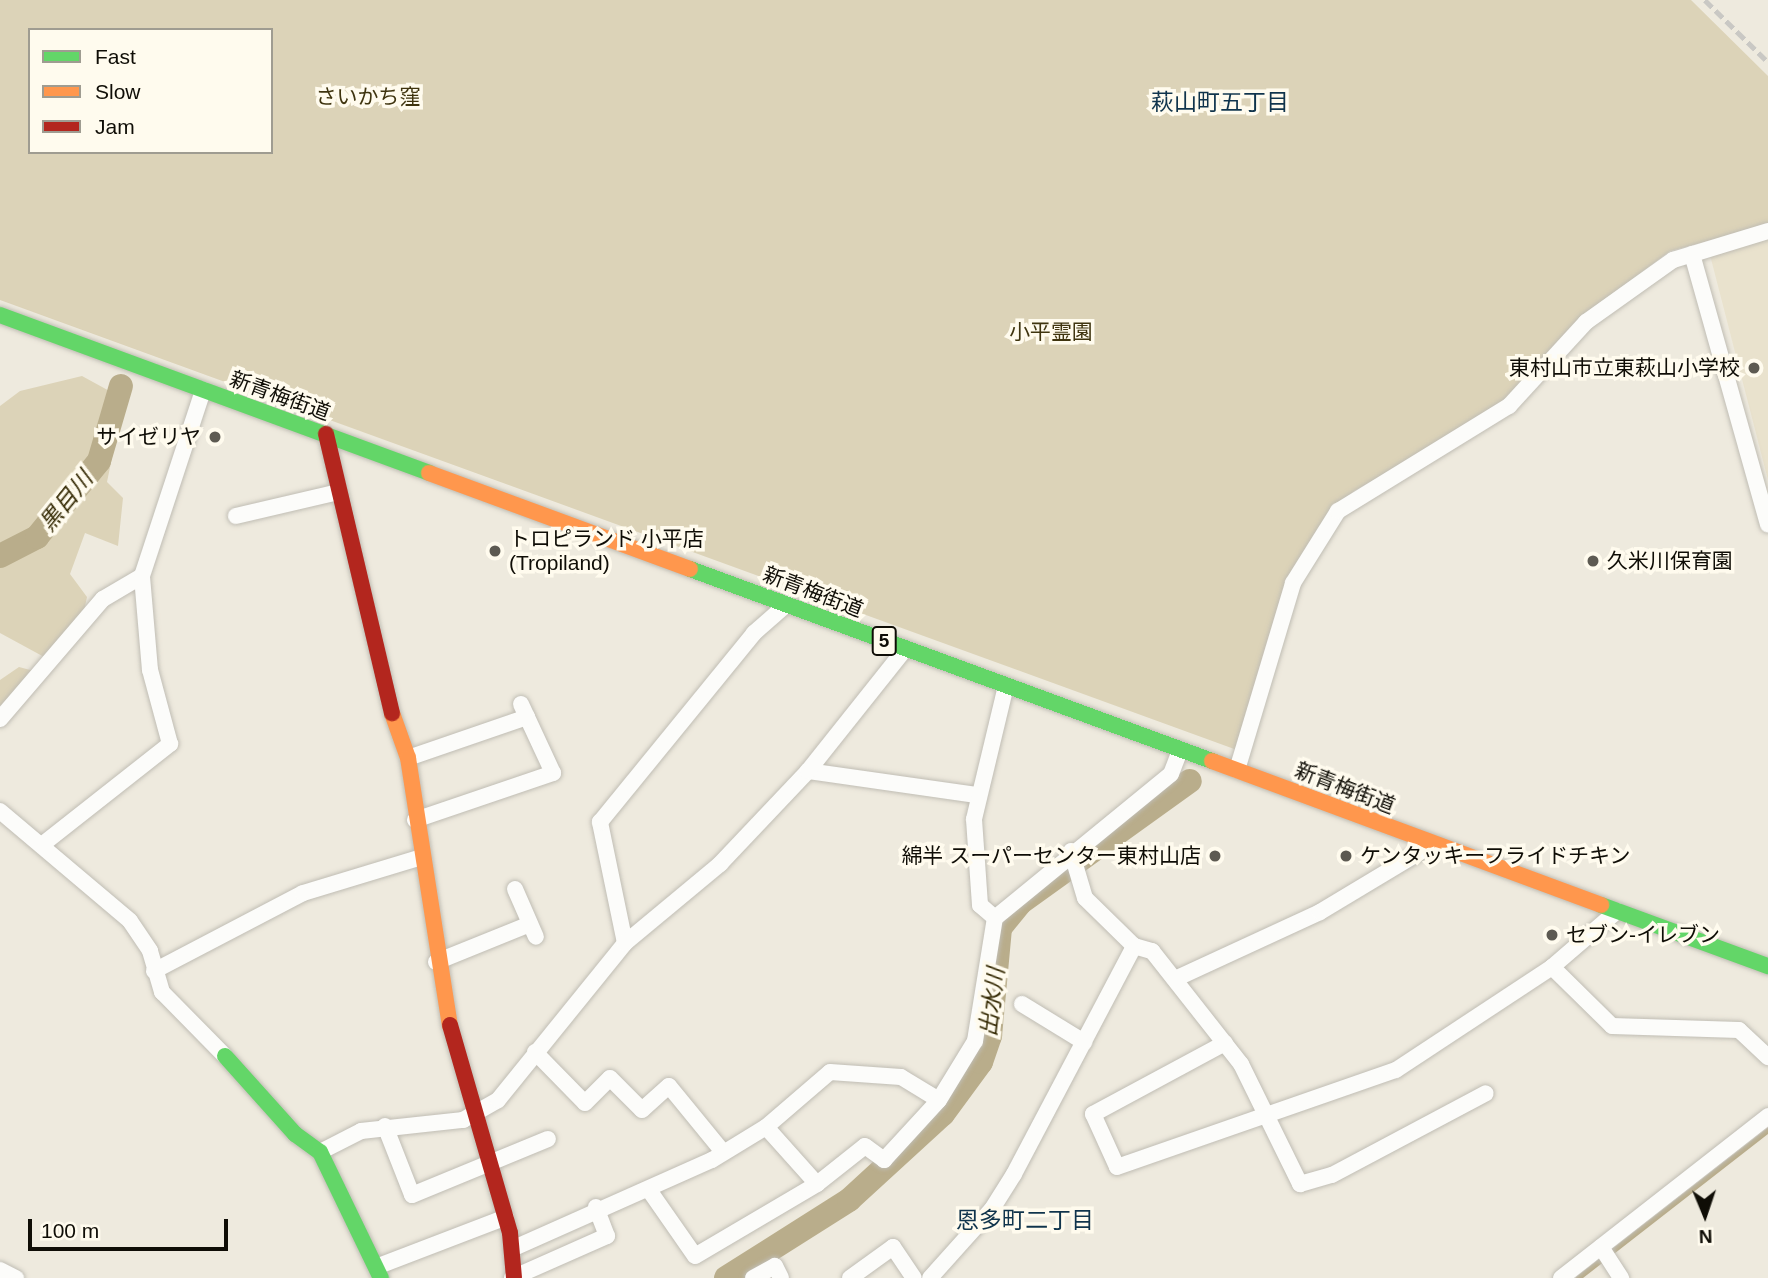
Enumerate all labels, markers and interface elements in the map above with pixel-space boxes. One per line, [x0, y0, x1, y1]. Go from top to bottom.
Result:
legend [28, 28, 273, 154]
text: Fast [95, 45, 136, 68]
text: Slow [95, 80, 141, 103]
park label: さいかち窪 [316, 84, 420, 110]
district label: 萩山町五丁目 [1151, 88, 1289, 116]
text: Jam [95, 115, 135, 138]
park label: 小平霊園 [1009, 319, 1093, 345]
place label: 東村山市立東萩山小学校 [1509, 355, 1740, 381]
marker: 東村山市立東萩山小学校 [1746, 360, 1762, 376]
street label: 新青梅街道 [226, 366, 334, 426]
place label: サイゼリヤ [96, 424, 201, 450]
marker: サイゼリヤ [207, 429, 223, 445]
water label: 黒目川 [34, 466, 98, 536]
place label: トロピランド 小平店 (Tropiland) [509, 526, 704, 576]
marker: トロピランド 小平店 (Tropiland) [487, 543, 503, 559]
place label: 久米川保育園 [1607, 548, 1733, 574]
marker: 久米川保育園 [1585, 553, 1601, 569]
street label: 新青梅街道 [759, 561, 867, 623]
road number: 5 [870, 626, 898, 656]
street label: 新青梅街道 [1291, 757, 1399, 819]
place label: 綿半 スーパーセンター東村山店 [901, 843, 1201, 869]
place label: ケンタッキーフライドチキン [1360, 843, 1633, 869]
marker: 綿半 スーパーセンター東村山店 [1207, 848, 1223, 864]
marker: ケンタッキーフライドチキン [1338, 848, 1354, 864]
place label: セブン-イレブン [1566, 922, 1720, 948]
marker: セブン-イレブン [1544, 927, 1560, 943]
water label: 出水川 [974, 966, 1010, 1038]
north arrow [1670, 1180, 1740, 1250]
scale bar [32, 1204, 231, 1248]
district label: 恩多町二丁目 [956, 1206, 1094, 1234]
text: 100 m [41, 1219, 99, 1242]
text: N [1699, 1226, 1713, 1247]

